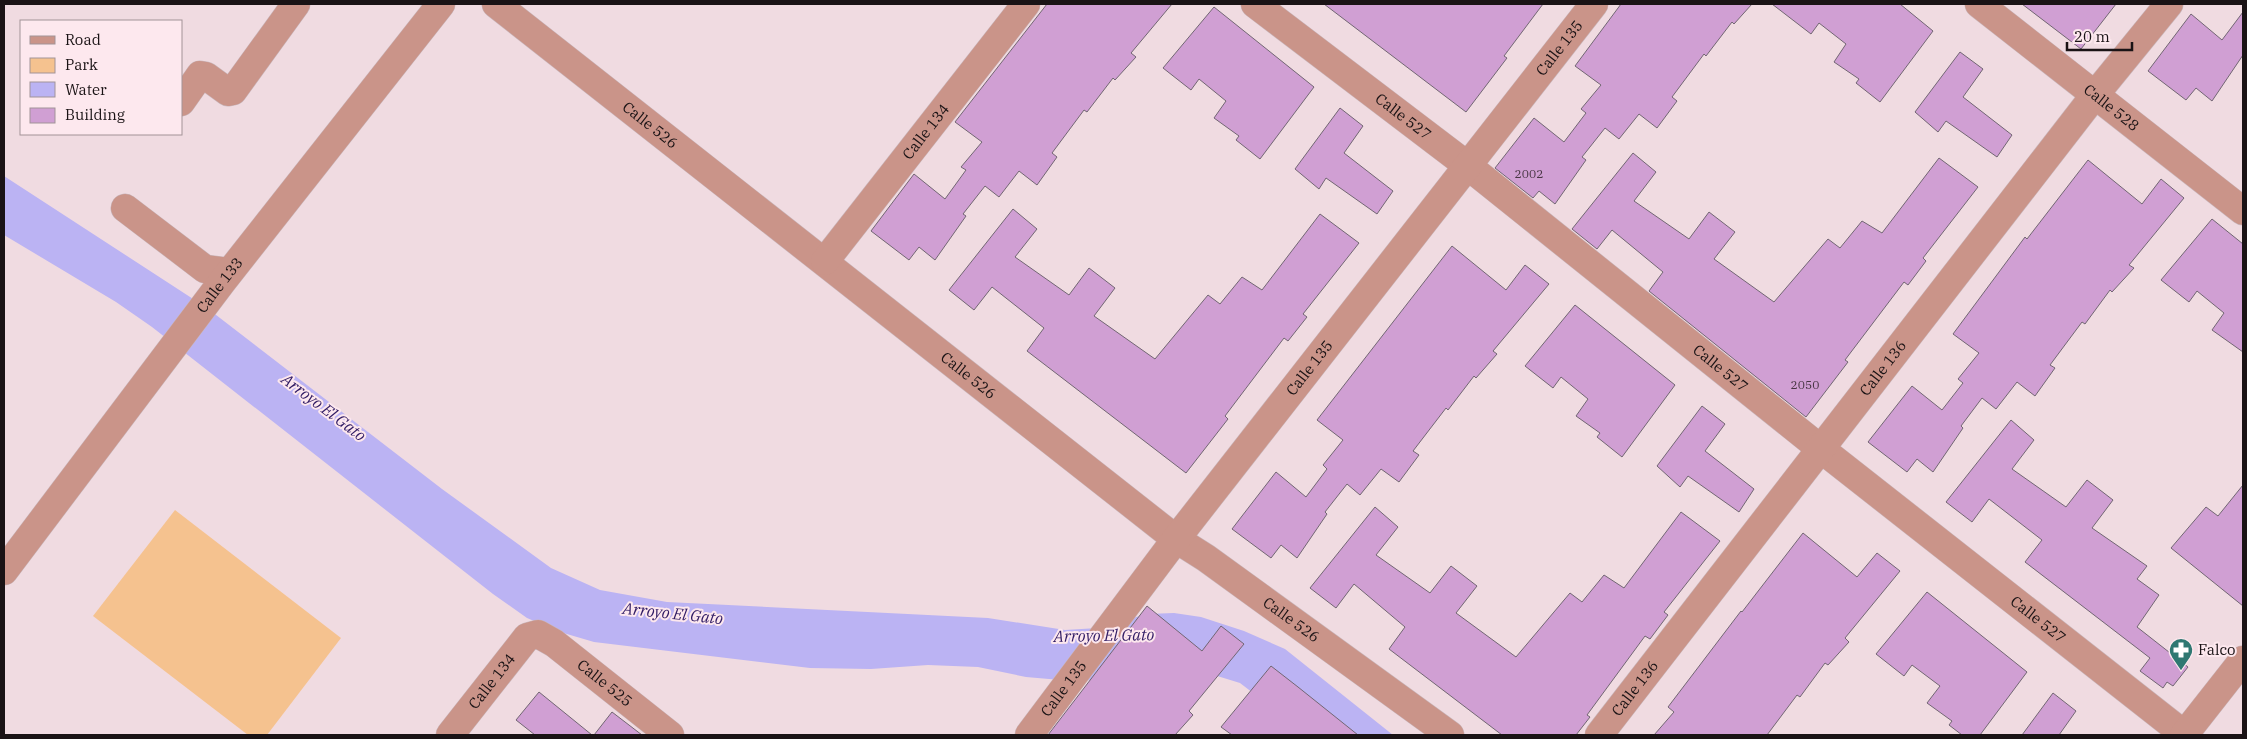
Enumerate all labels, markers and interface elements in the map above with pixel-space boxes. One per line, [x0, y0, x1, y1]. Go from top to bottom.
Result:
street label: Calle 135 [1532, 16, 1587, 79]
legend [20, 20, 182, 135]
scale bar [2067, 20, 2132, 52]
text: 20 m [2074, 27, 2110, 46]
text: Road [65, 30, 101, 49]
text: Park [65, 55, 98, 74]
text: Water [65, 80, 107, 99]
street label: Calle 528 [2080, 80, 2143, 135]
street label: Calle 527 [1372, 89, 1435, 144]
street label: Calle 526 [619, 97, 682, 152]
street label: Calle 134 [898, 100, 953, 163]
text: Building [65, 105, 125, 124]
house number: 2002 [1515, 166, 1543, 181]
street label: Calle 133 [192, 253, 247, 317]
street label: Calle 135 [1282, 336, 1337, 399]
street label: Calle 136 [1855, 336, 1910, 400]
street label: Calle 527 [1689, 340, 1752, 396]
street label: Calle 526 [937, 348, 1000, 403]
water label: Arroyo El Gato [277, 368, 370, 445]
house number: 2050 [1791, 377, 1819, 392]
street label: Calle 527 [2007, 591, 2070, 647]
street label: Calle 526 [1259, 593, 1324, 646]
water label: Arroyo El Gato [621, 598, 724, 628]
water label: Arroyo El Gato [1052, 624, 1155, 646]
pharmacy icon: Falco [2168, 637, 2194, 671]
place label: Falco [2198, 640, 2236, 659]
street label: Calle 134 [464, 650, 519, 713]
street label: Calle 525 [573, 655, 636, 711]
street label: Calle 135 [1036, 656, 1091, 720]
street label: Calle 136 [1607, 656, 1662, 720]

